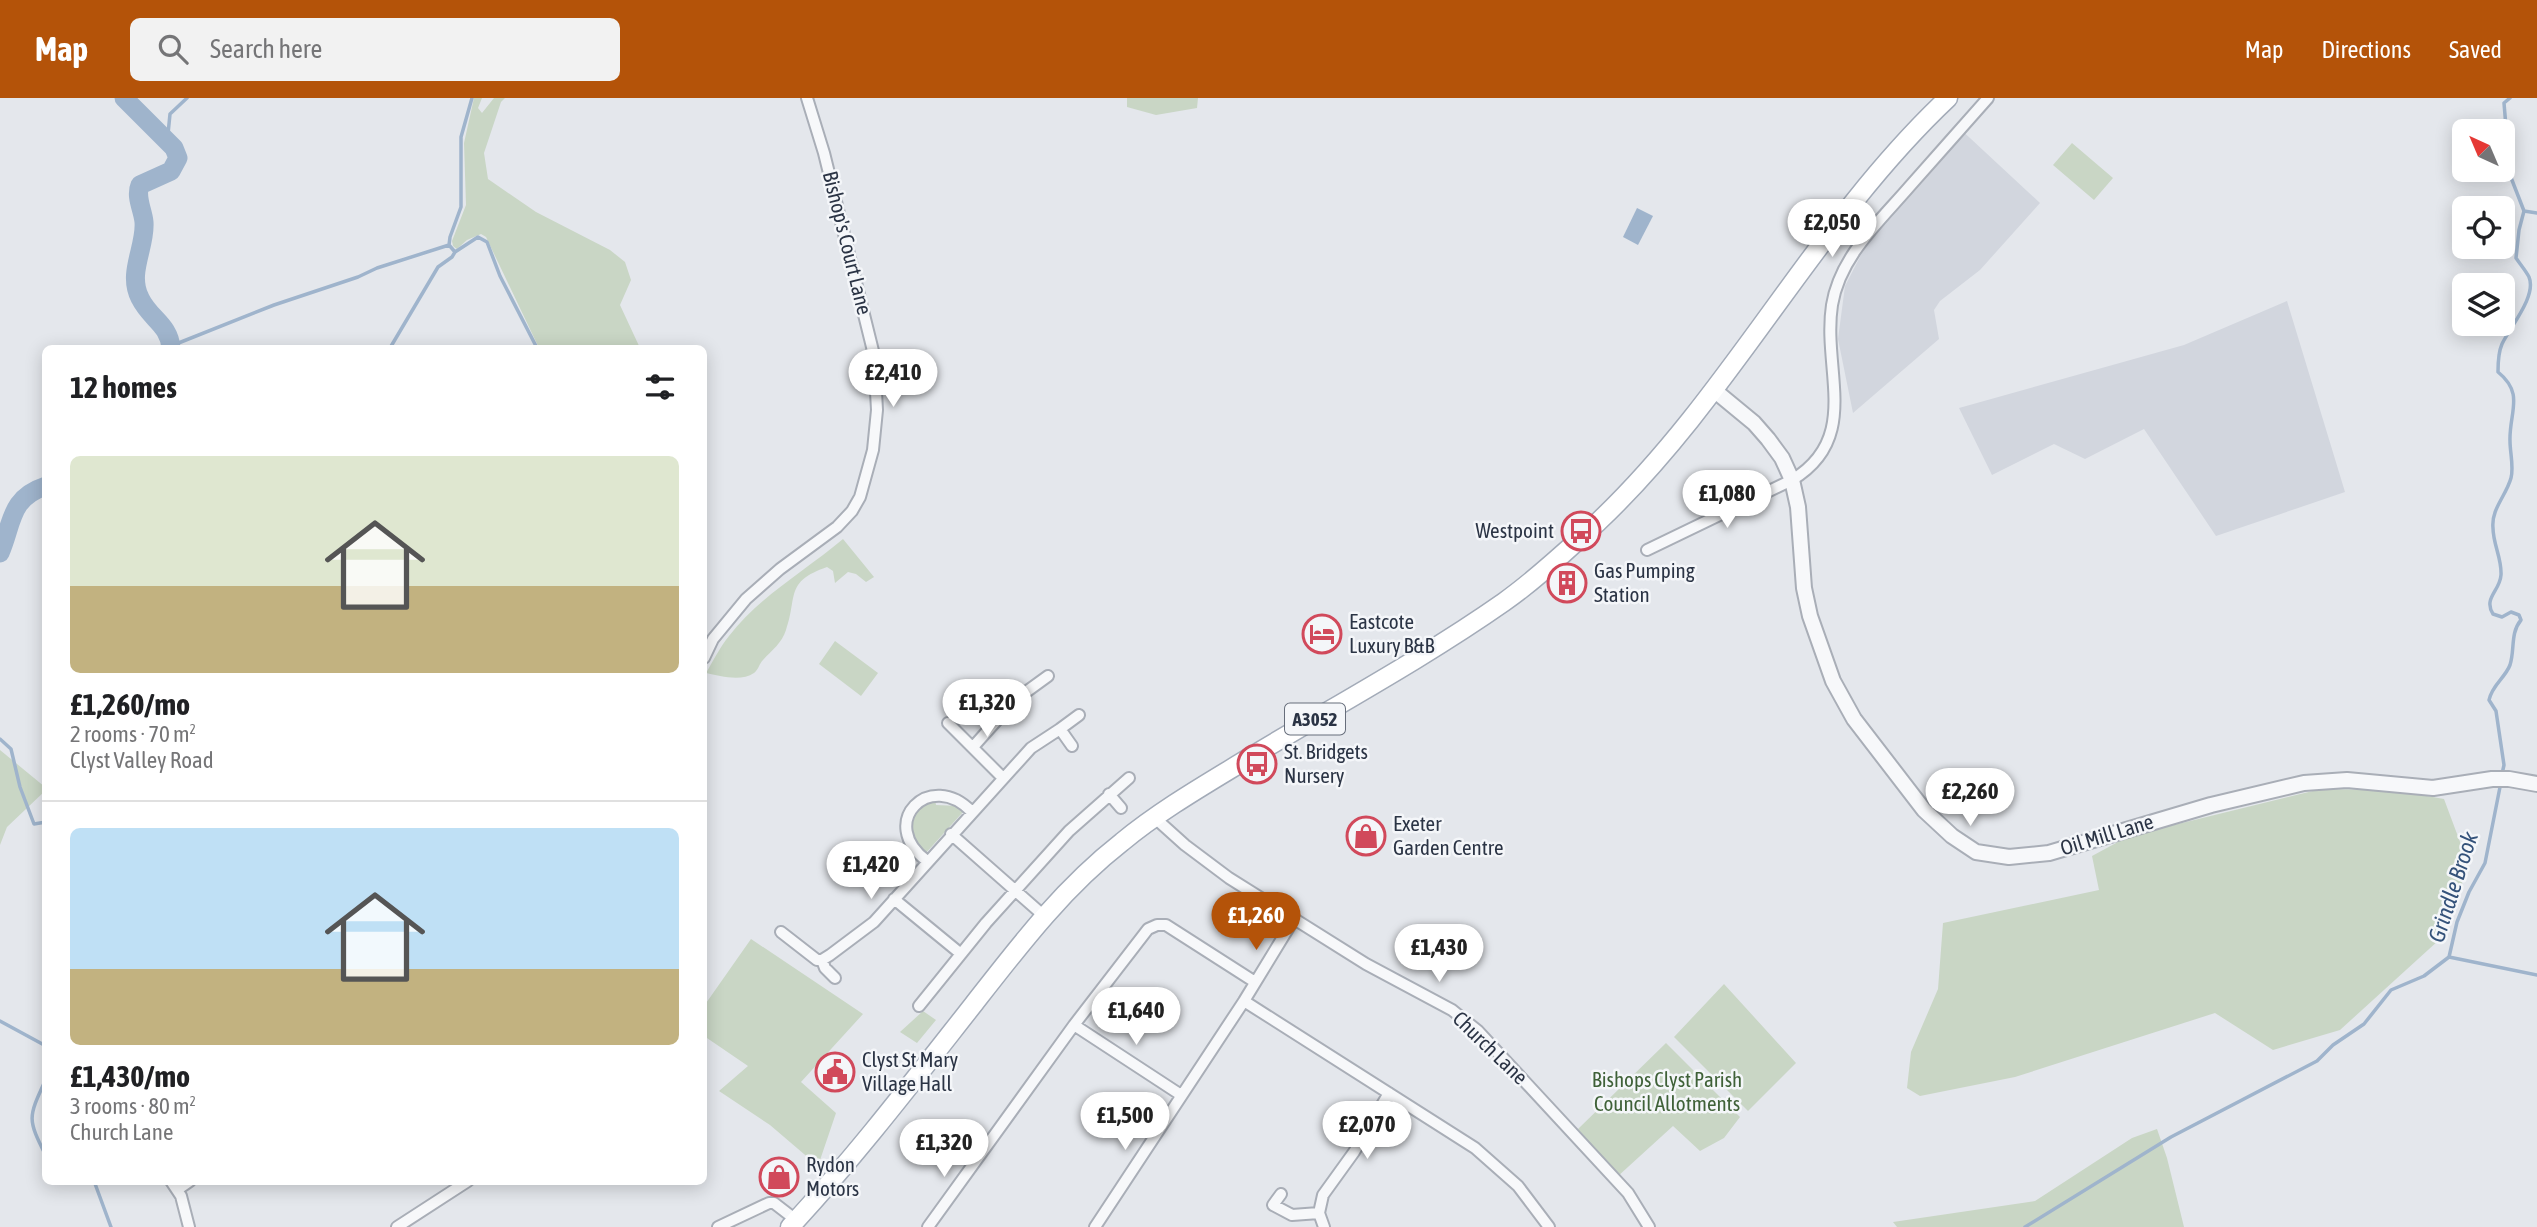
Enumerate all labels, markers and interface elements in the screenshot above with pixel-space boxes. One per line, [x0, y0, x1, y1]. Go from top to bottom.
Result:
search box [130, 18, 620, 81]
text: Map [35, 30, 88, 68]
icon: search [154, 30, 192, 68]
text: Search here [210, 34, 322, 64]
text: Map [2245, 36, 2283, 63]
text: Directions [2321, 36, 2411, 63]
text: Saved [2449, 36, 2502, 63]
north arrow [2452, 119, 2515, 182]
map controls [2452, 119, 2515, 336]
street label: Bishop's Court Lane [819, 168, 877, 317]
button: locate [2452, 196, 2515, 259]
pin: £2,050 [1775, 200, 1889, 259]
text: £2,050 [1804, 209, 1861, 235]
button: layers [2452, 273, 2515, 336]
pin: £2,410 [836, 350, 950, 409]
text: £2,410 [865, 359, 922, 385]
icon: filters [641, 368, 679, 406]
text: 12 homes [70, 370, 177, 404]
pin: £1,080 [1670, 470, 1784, 530]
text: £1,080 [1699, 480, 1756, 506]
icon: home [312, 502, 438, 628]
bus stop icon: Westpoint [1560, 510, 1602, 552]
place label: Westpoint [1476, 518, 1554, 542]
place label: Gas Pumping Station [1594, 558, 1695, 606]
building icon: Gas Pumping Station [1546, 562, 1588, 604]
place label: Eastcote Luxury B&B [1349, 609, 1434, 657]
hotel icon: Eastcote Luxury B&B [1301, 613, 1343, 655]
pin: £1,320 [930, 680, 1044, 739]
text: £1,260/mo [70, 687, 190, 721]
text: £1,320 [959, 689, 1016, 715]
road number: A3052 [1285, 704, 1345, 734]
text: 2 rooms · 70 m² [70, 721, 196, 747]
place label: St. Bridgets Nursery [1284, 739, 1368, 787]
bus stop icon: St. Bridgets Nursery [1236, 743, 1278, 785]
text: Clyst Valley Road [70, 747, 214, 773]
pin: £2,260 [1913, 768, 2027, 828]
text: £2,260 [1942, 778, 1999, 804]
street label: Oil Mill Lane [2057, 809, 2156, 860]
place label: Exeter Garden Centre [1393, 811, 1504, 859]
shop icon: Exeter Garden Centre [1345, 815, 1387, 857]
water label: Grindle Brook [2423, 828, 2483, 945]
pin: £1,420 [814, 842, 928, 901]
text: £1,420 [843, 851, 900, 877]
icon: home [312, 874, 438, 1000]
pin: £1,260 [1199, 892, 1313, 952]
text: £1,260 [1228, 902, 1285, 928]
pin: £1,430 [1382, 924, 1496, 984]
text: £1,430 [1411, 934, 1468, 960]
pin: £1,640 [1079, 988, 1193, 1047]
text: £1,640 [1108, 997, 1165, 1023]
street label: Church Lane [1448, 1006, 1533, 1089]
place label: Clyst St Mary Village Hall [862, 1047, 959, 1095]
public building icon: Clyst St Mary Village Hall [814, 1051, 856, 1093]
text: £1,430/mo [70, 1059, 190, 1093]
park label: Bishops Clyst Parish Council Allotments [1592, 1067, 1742, 1115]
text: 3 rooms · 80 m² [70, 1093, 196, 1119]
pin: £1,500 [1068, 1093, 1182, 1152]
text: £1,500 [1097, 1102, 1154, 1128]
pin: £2,070 [1310, 1102, 1424, 1161]
text: £2,070 [1339, 1111, 1396, 1137]
text: Church Lane [70, 1119, 173, 1145]
pin: £1,320 [887, 1119, 1001, 1179]
text: £1,320 [916, 1129, 973, 1155]
place label: Rydon Motors [806, 1152, 859, 1200]
shop icon: Rydon Motors [758, 1156, 800, 1198]

